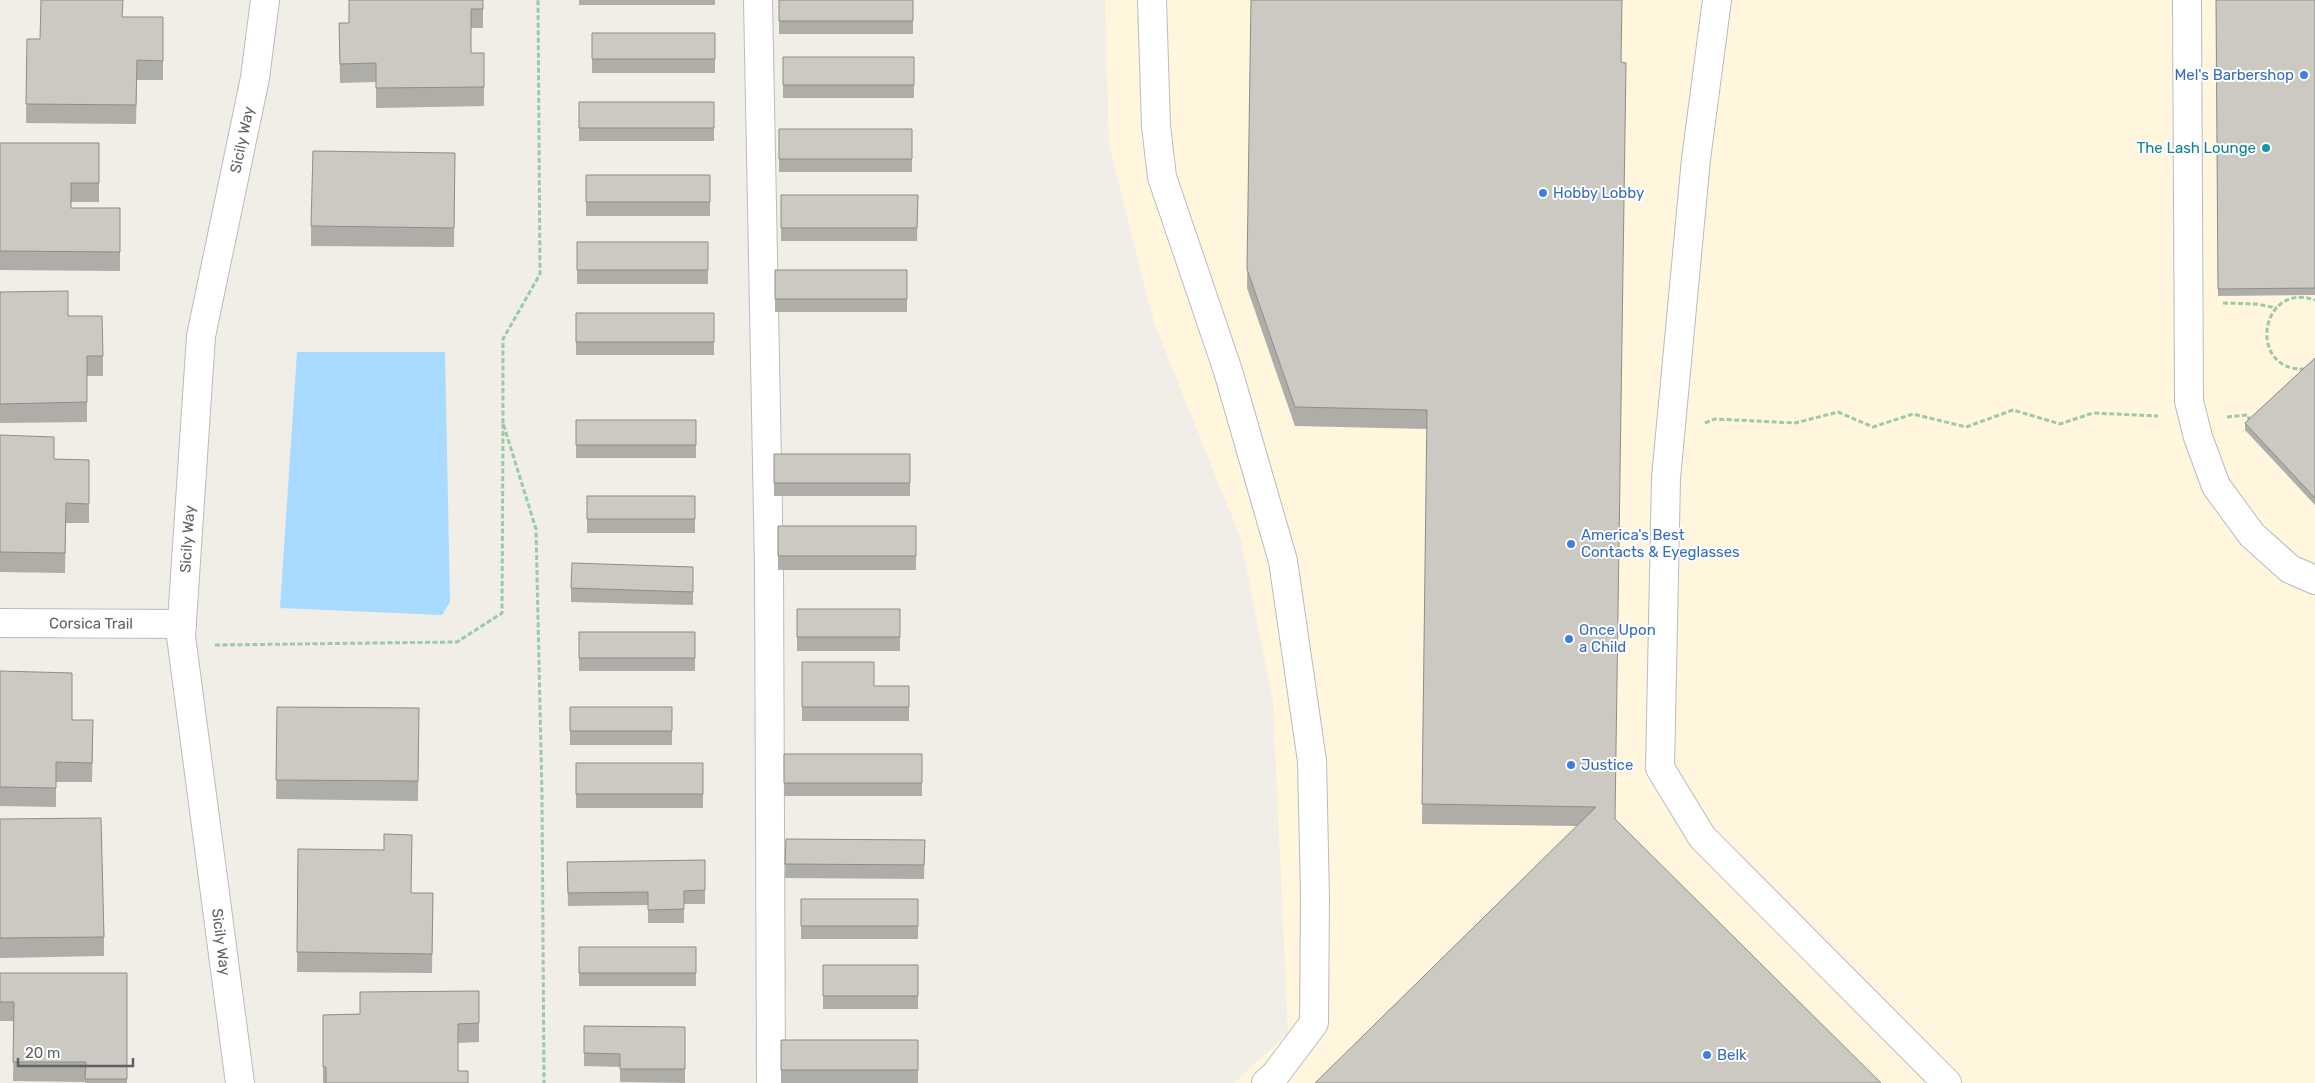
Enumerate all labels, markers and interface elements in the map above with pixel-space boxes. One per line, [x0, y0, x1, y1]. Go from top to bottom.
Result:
place label: Mel's Barbershop [2174, 66, 2294, 84]
marker: Mel's Barbershop [2298, 69, 2310, 81]
street label: Sicily Way [226, 105, 258, 175]
place label: The Lash Lounge [2137, 139, 2256, 157]
marker: The Lash Lounge [2260, 142, 2272, 154]
place label: Hobby Lobby [1553, 184, 1644, 202]
marker: Hobby Lobby [1537, 187, 1549, 199]
street label: Sicily Way [176, 505, 199, 574]
place label: America's Best Contacts & Eyeglasses [1581, 526, 1740, 561]
marker: America's Best Contacts & Eyeglasses [1565, 538, 1577, 550]
street label: Corsica Trail [49, 614, 133, 633]
place label: Once Upon a Child [1579, 621, 1656, 656]
marker: Once Upon a Child [1563, 633, 1575, 645]
place label: Justice [1581, 756, 1633, 774]
marker: Justice [1565, 759, 1577, 771]
street label: Sicily Way [208, 907, 234, 977]
scale bar [18, 1036, 132, 1068]
text: 20 m [25, 1044, 60, 1062]
place label: Belk [1717, 1046, 1747, 1064]
marker: Belk [1701, 1049, 1713, 1061]

